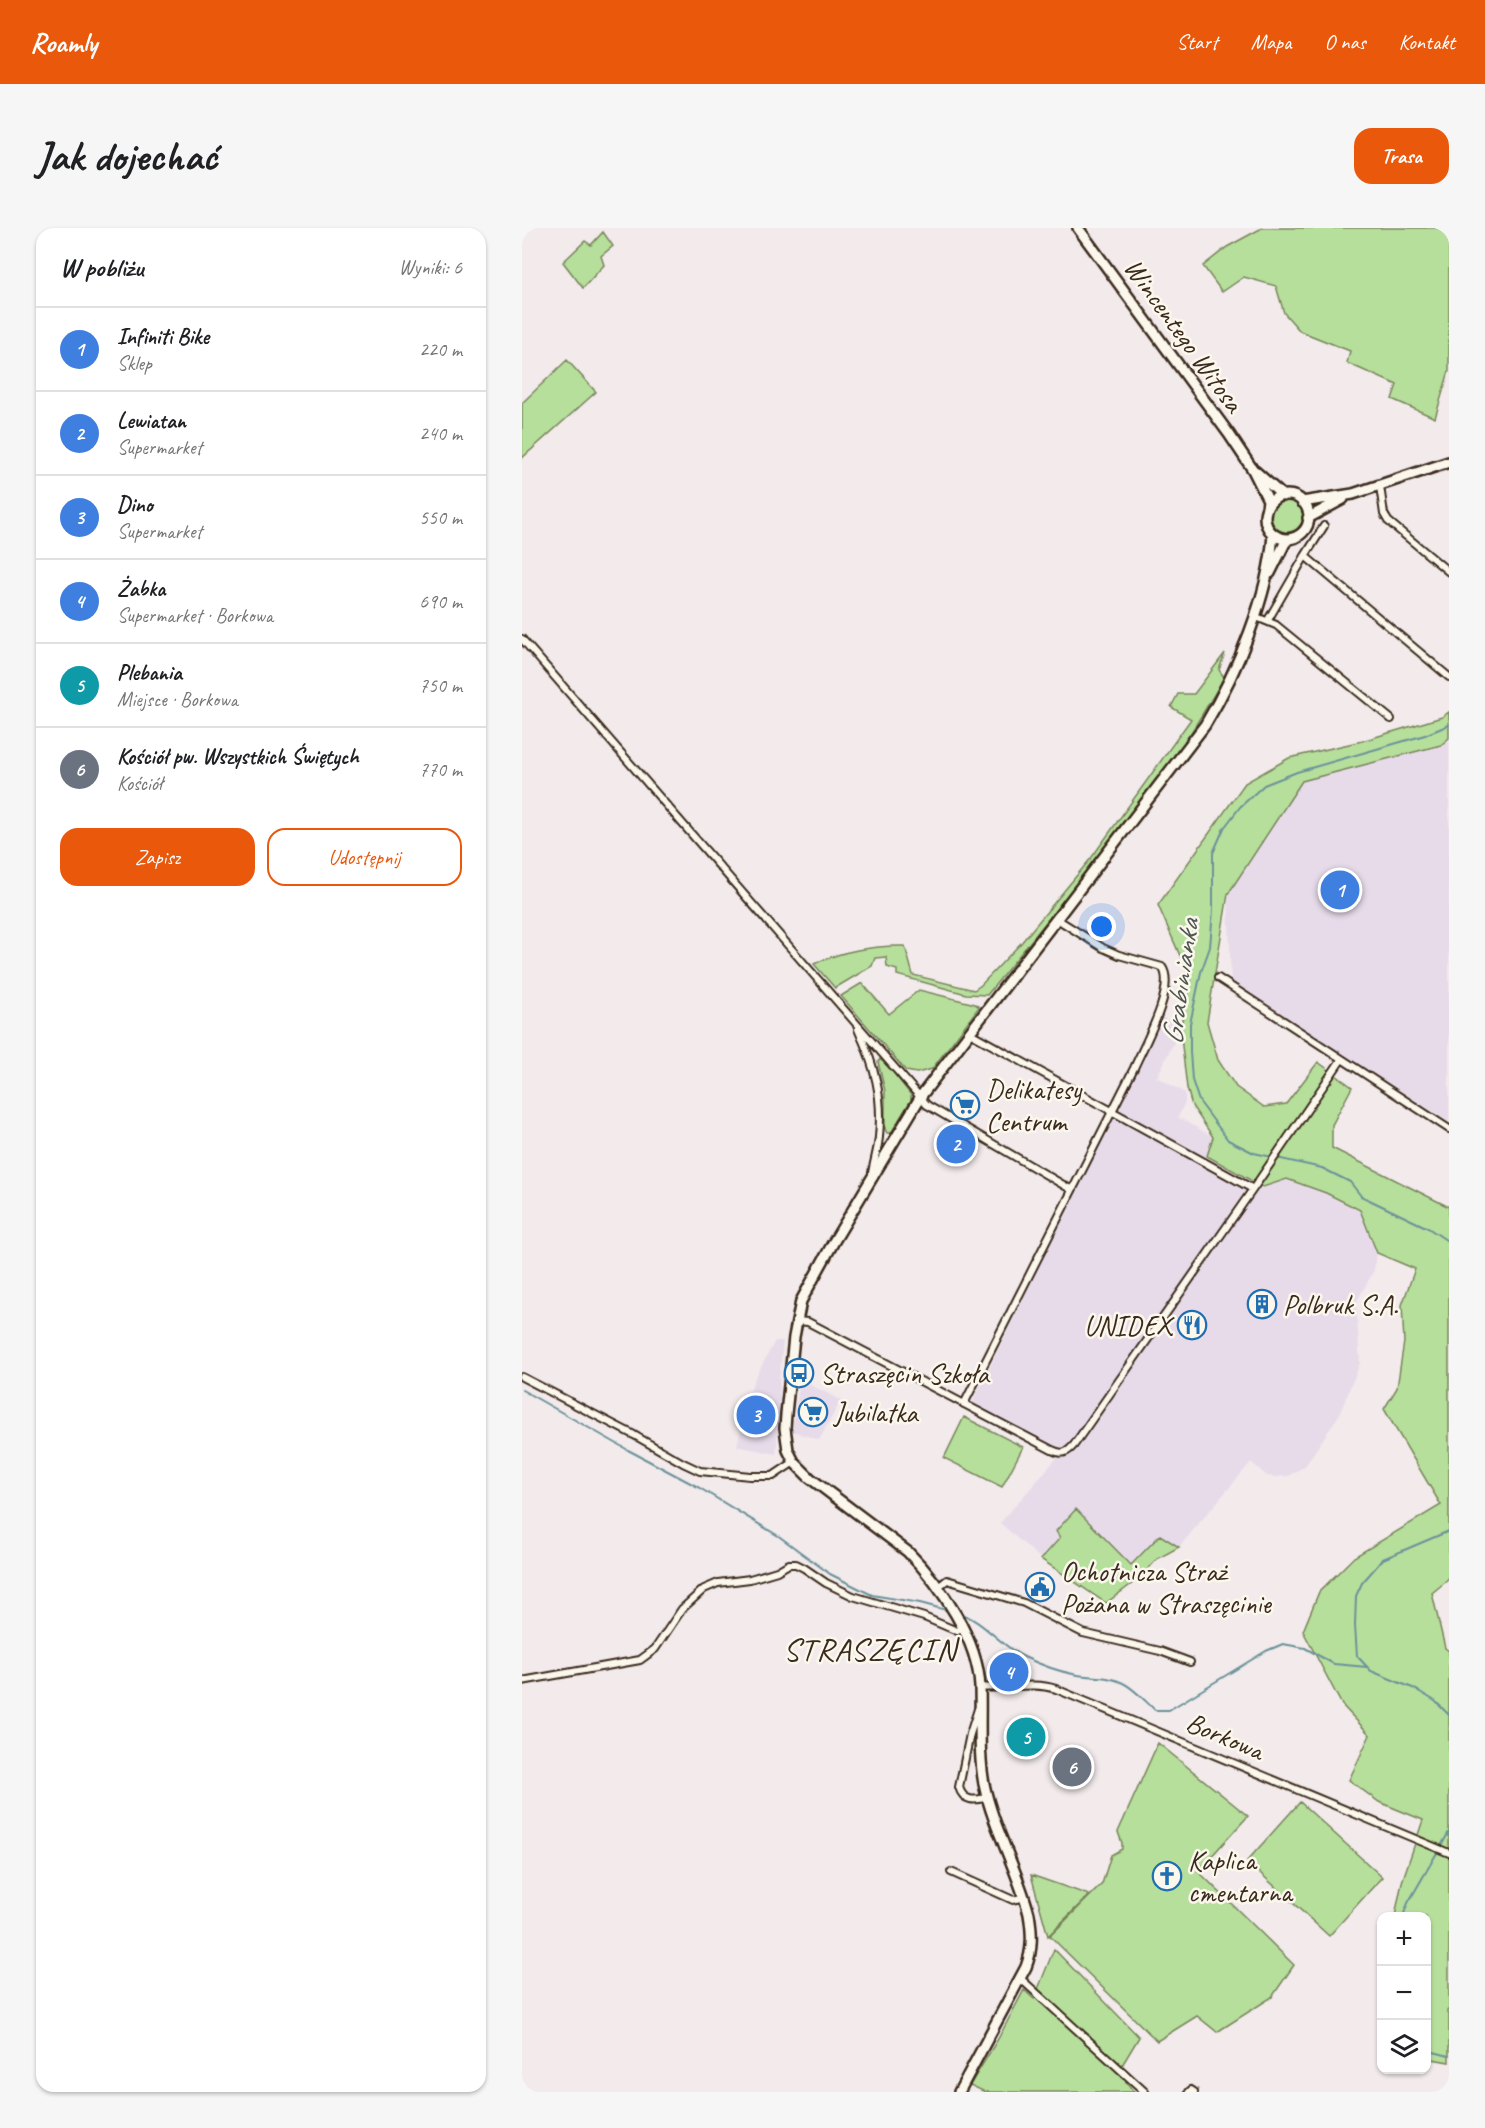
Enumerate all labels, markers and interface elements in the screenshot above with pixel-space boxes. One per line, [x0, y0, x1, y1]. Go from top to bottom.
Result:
text: Roamly [30, 25, 97, 60]
text: Start [1177, 29, 1218, 55]
text: Mapa [1251, 29, 1291, 55]
text: O nas [1324, 29, 1366, 55]
text: Kontakt [1399, 29, 1455, 55]
button: Trasa [1354, 128, 1449, 184]
text: Jak dojechać [36, 130, 217, 183]
text: W pobliżu [60, 251, 143, 284]
street label: Wincentego Witosa [1116, 251, 1253, 420]
text: Wyniki: 6 [399, 255, 462, 280]
text: Infiniti Bike [117, 323, 209, 351]
text: 1 [75, 337, 84, 362]
text: 220 m [419, 337, 462, 362]
text: Sklep [117, 351, 152, 376]
text: Lewiatan [117, 407, 186, 435]
text: 2 [75, 421, 84, 446]
text: 240 m [419, 421, 462, 446]
text: Supermarket [117, 435, 202, 460]
text: Dino [117, 491, 153, 519]
text: 3 [75, 505, 84, 530]
text: 550 m [419, 505, 462, 530]
text: Supermarket [117, 519, 202, 544]
text: Żabka [117, 575, 165, 603]
text: 4 [75, 589, 84, 614]
text: 690 m [419, 589, 462, 614]
text: Supermarket · Borkowa [117, 603, 273, 628]
text: Plebania [117, 659, 182, 687]
text: 5 [75, 673, 84, 698]
text: 750 m [419, 673, 462, 698]
text: Miejsce · Borkowa [117, 687, 238, 712]
text: Kościół pw. Wszystkich Świętych [117, 743, 359, 771]
text: 6 [75, 757, 84, 782]
text: 770 m [419, 757, 462, 782]
text: Kościół [117, 771, 162, 796]
button: Zapisz [60, 828, 255, 886]
button: Udostępnij [267, 828, 462, 886]
pin: 1 [1320, 868, 1360, 912]
your location [1087, 912, 1116, 941]
water label: Grabinianka [1152, 914, 1208, 1047]
place label: Delikatesy Centrum [986, 1072, 1083, 1139]
supermarket icon: Delikatesy Centrum [949, 1089, 981, 1121]
pin: 2 [936, 1122, 976, 1166]
place label: Polbruk S.A. [1283, 1287, 1399, 1322]
building icon: Polbruk S.A. [1246, 1288, 1278, 1320]
place label: UNIDEX [1084, 1308, 1175, 1343]
restaurant icon: UNIDEX [1176, 1309, 1208, 1341]
place label: Straszęcin Szkoła [820, 1356, 991, 1391]
bus stop icon: Straszęcin Szkoła [783, 1357, 815, 1389]
pin: 3 [736, 1392, 776, 1438]
place label: Jubilatka [832, 1395, 919, 1430]
supermarket icon: Jubilatka [797, 1396, 829, 1428]
place label: Ochotnicza Straż Pożana w Straszęcinie [1061, 1554, 1272, 1621]
public building icon: Ochotnicza Straż Pożana w Straszęcinie [1024, 1571, 1056, 1603]
district label: STRASZĘCIN [783, 1629, 960, 1670]
pin: 4 [990, 1650, 1028, 1694]
street label: Borkowa [1181, 1704, 1271, 1769]
pin: 5 [1006, 1714, 1046, 1760]
pin: 6 [1052, 1744, 1092, 1790]
place label: Kaplica cmentarna [1188, 1843, 1294, 1910]
church icon: Kaplica cmentarna [1151, 1860, 1183, 1892]
map controls [1377, 1912, 1431, 2074]
button: + [1377, 1912, 1431, 1966]
button: − [1377, 1966, 1431, 2020]
button: layers [1377, 2020, 1431, 2074]

